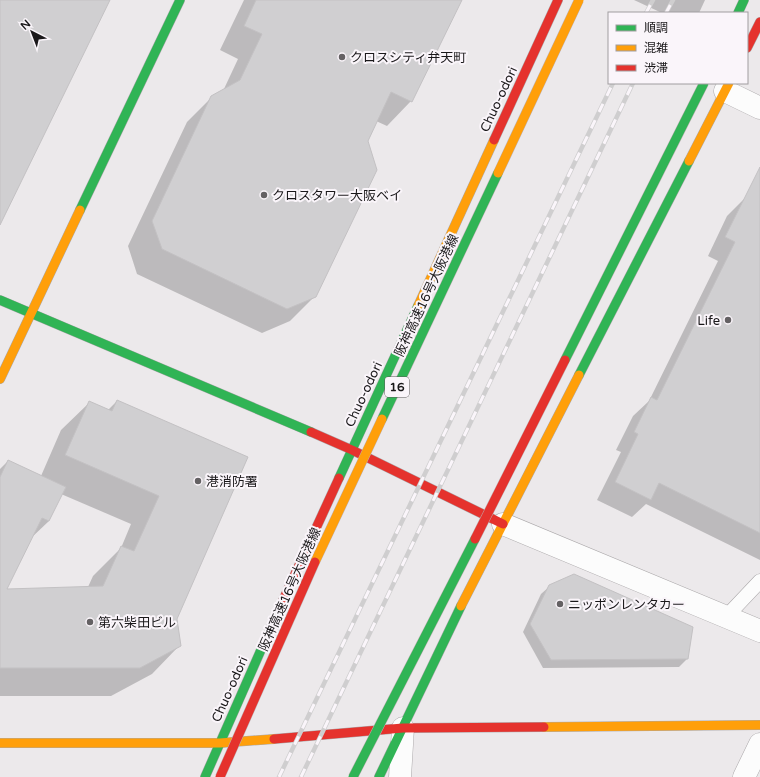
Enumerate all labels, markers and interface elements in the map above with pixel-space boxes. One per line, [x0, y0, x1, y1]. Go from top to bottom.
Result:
north arrow [12, 12, 52, 52]
legend [608, 12, 748, 84]
text: N [18, 17, 33, 33]
text: 順調 [644, 21, 668, 35]
text: 混雑 [644, 41, 668, 55]
place label: クロスシティ弁天町 [350, 50, 466, 66]
marker: クロスシティ弁天町 [337, 52, 347, 62]
text: 渋滞 [644, 61, 668, 75]
street label: Chuo-odori [477, 64, 521, 135]
place label: クロスタワー大阪ベイ [272, 188, 402, 204]
marker: クロスタワー大阪ベイ [259, 190, 269, 200]
street label: 阪神高速16号大阪港線 [391, 232, 462, 359]
place label: Life [697, 313, 720, 329]
marker: Life [723, 315, 733, 325]
street label: Chuo-odori [342, 359, 386, 430]
road number: 16 [385, 377, 409, 397]
place label: 港消防署 [206, 474, 258, 490]
marker: 港消防署 [193, 476, 203, 486]
street label: 阪神高速16号大阪港線 [255, 525, 324, 654]
place label: ニッポンレンタカー [568, 597, 685, 613]
marker: ニッポンレンタカー [555, 599, 565, 609]
place label: 第六柴田ビル [98, 615, 176, 631]
marker: 第六柴田ビル [85, 617, 95, 627]
street label: Chuo-odori [208, 654, 252, 725]

